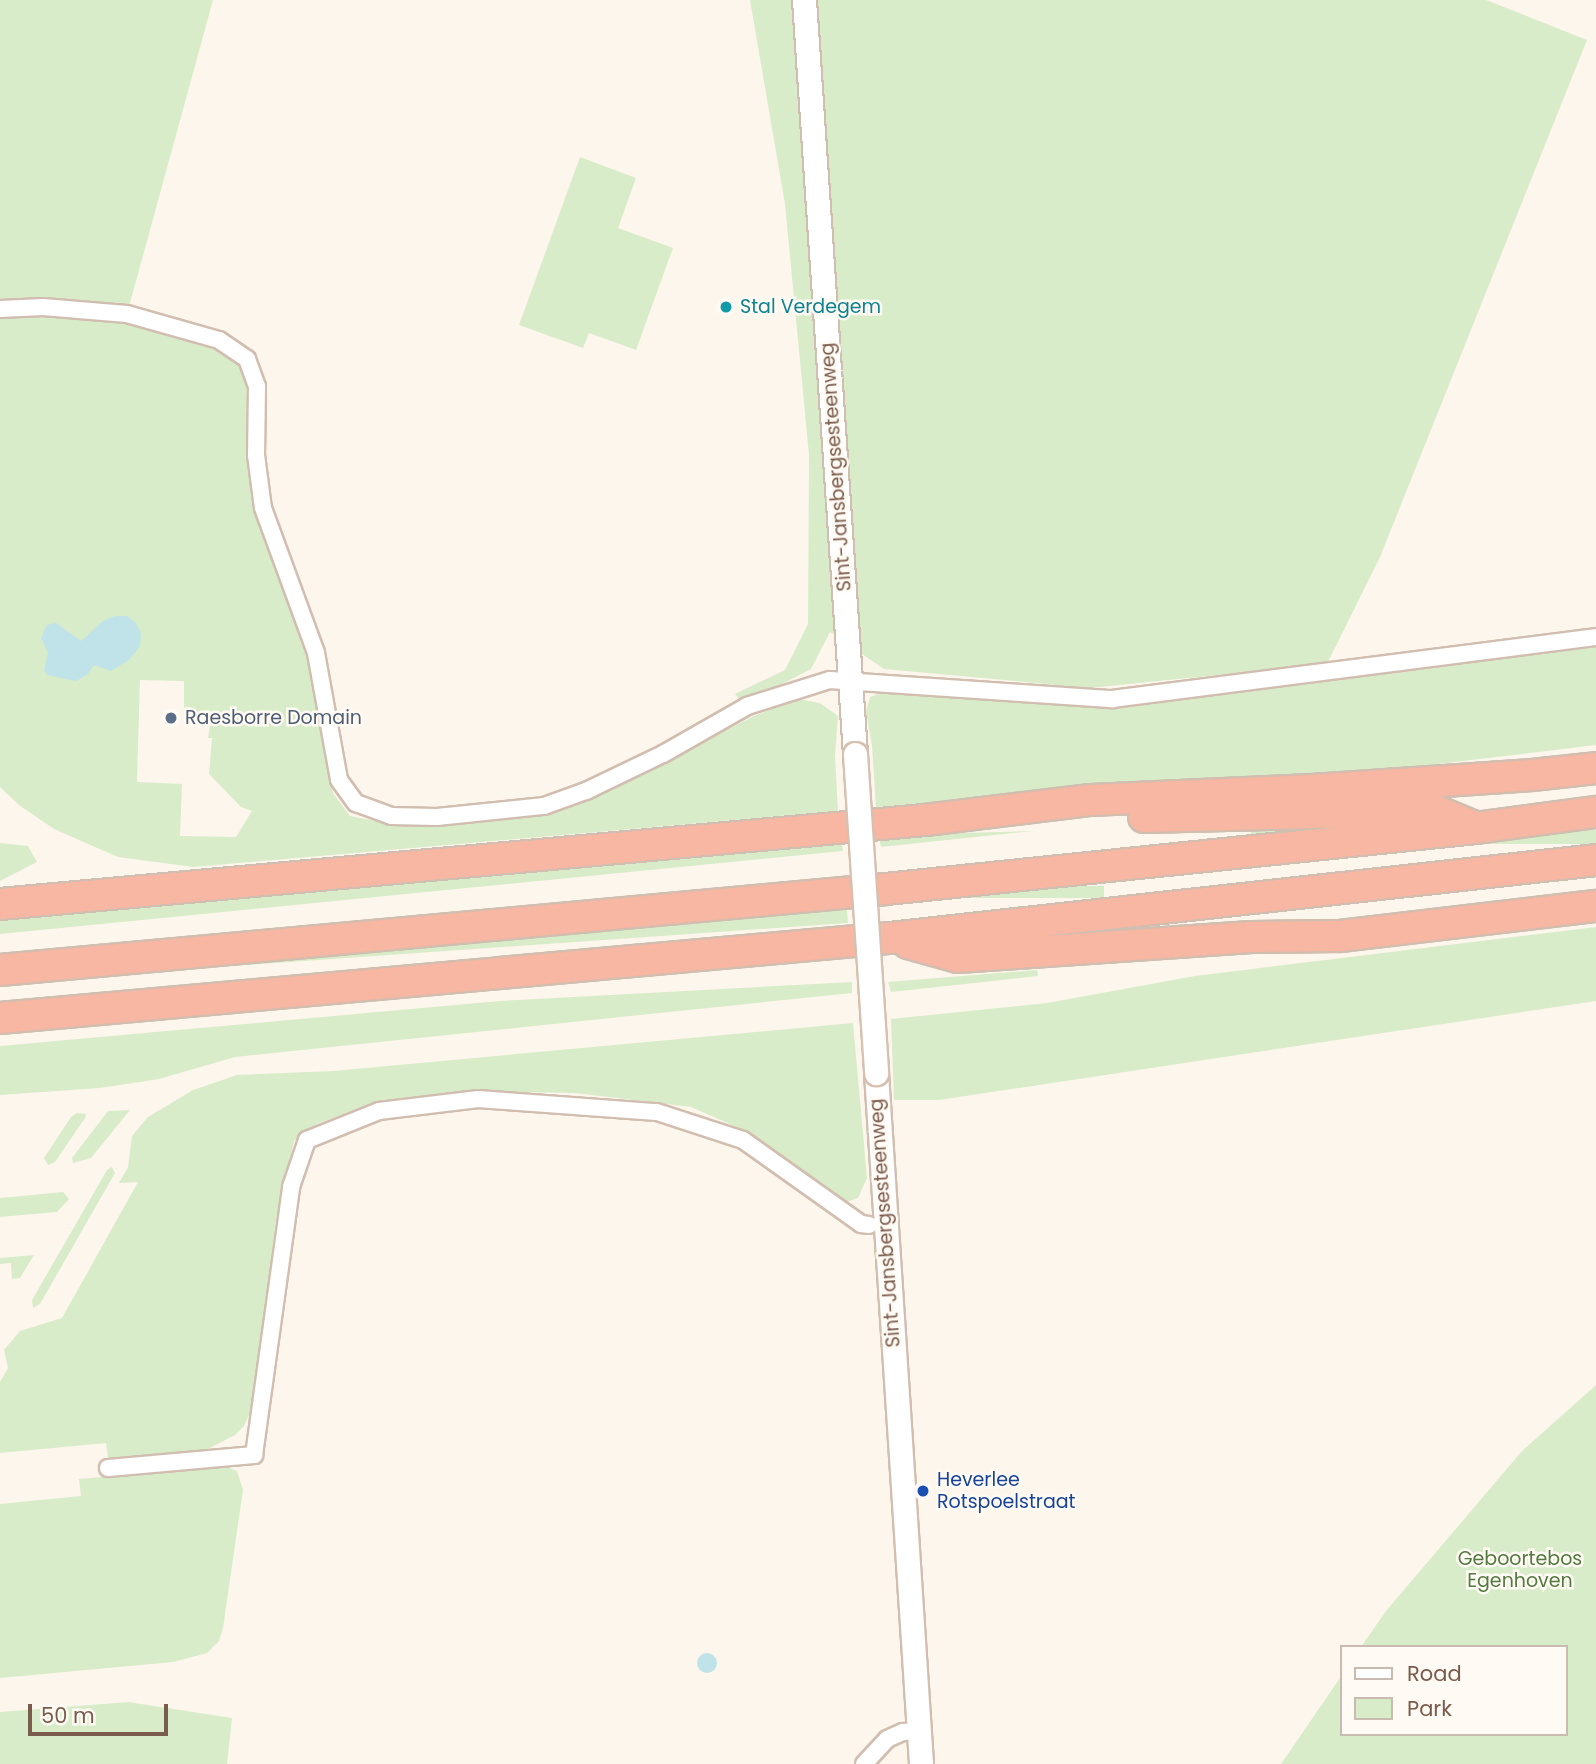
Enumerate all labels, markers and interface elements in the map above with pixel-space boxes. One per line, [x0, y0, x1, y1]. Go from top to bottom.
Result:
place label: Stal Verdegem [740, 296, 881, 318]
marker: Stal Verdegem [718, 299, 734, 315]
street label: Sint-Jansbergsesteenweg [816, 342, 856, 592]
place label: Raesborre Domain [185, 707, 362, 729]
marker: Raesborre Domain [163, 710, 179, 726]
street label: Sint-Jansbergsesteenweg [865, 1098, 905, 1348]
place label: Heverlee Rotspoelstraat [937, 1469, 1076, 1513]
marker: Heverlee Rotspoelstraat [915, 1483, 931, 1499]
park label: Geboortebos Egenhoven [1458, 1548, 1582, 1592]
legend [1340, 1645, 1568, 1736]
text: Road [1407, 1659, 1462, 1688]
scale bar [32, 1690, 172, 1734]
text: Park [1407, 1694, 1452, 1723]
text: 50 m [41, 1701, 95, 1730]

